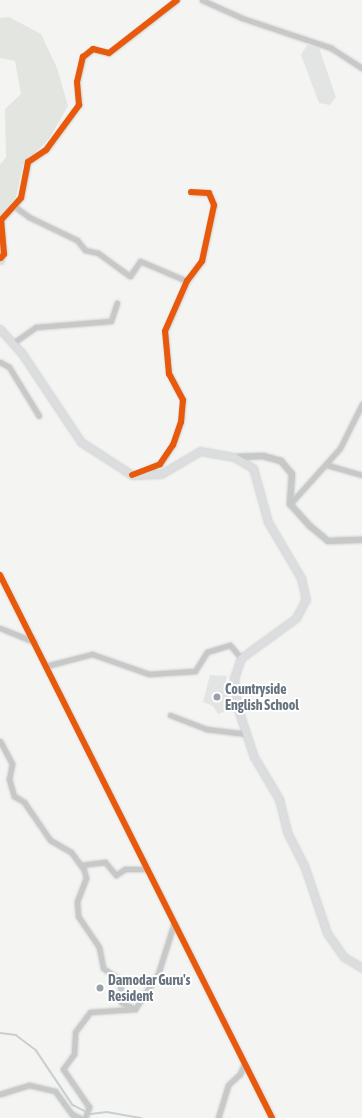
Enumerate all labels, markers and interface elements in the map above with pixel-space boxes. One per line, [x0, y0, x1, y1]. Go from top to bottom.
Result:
place label: Countryside English School [225, 681, 299, 714]
marker: Countryside English School [212, 692, 222, 702]
place label: Damodar Guru's Resident [108, 972, 191, 1004]
marker: Damodar Guru's Resident [95, 983, 105, 993]

